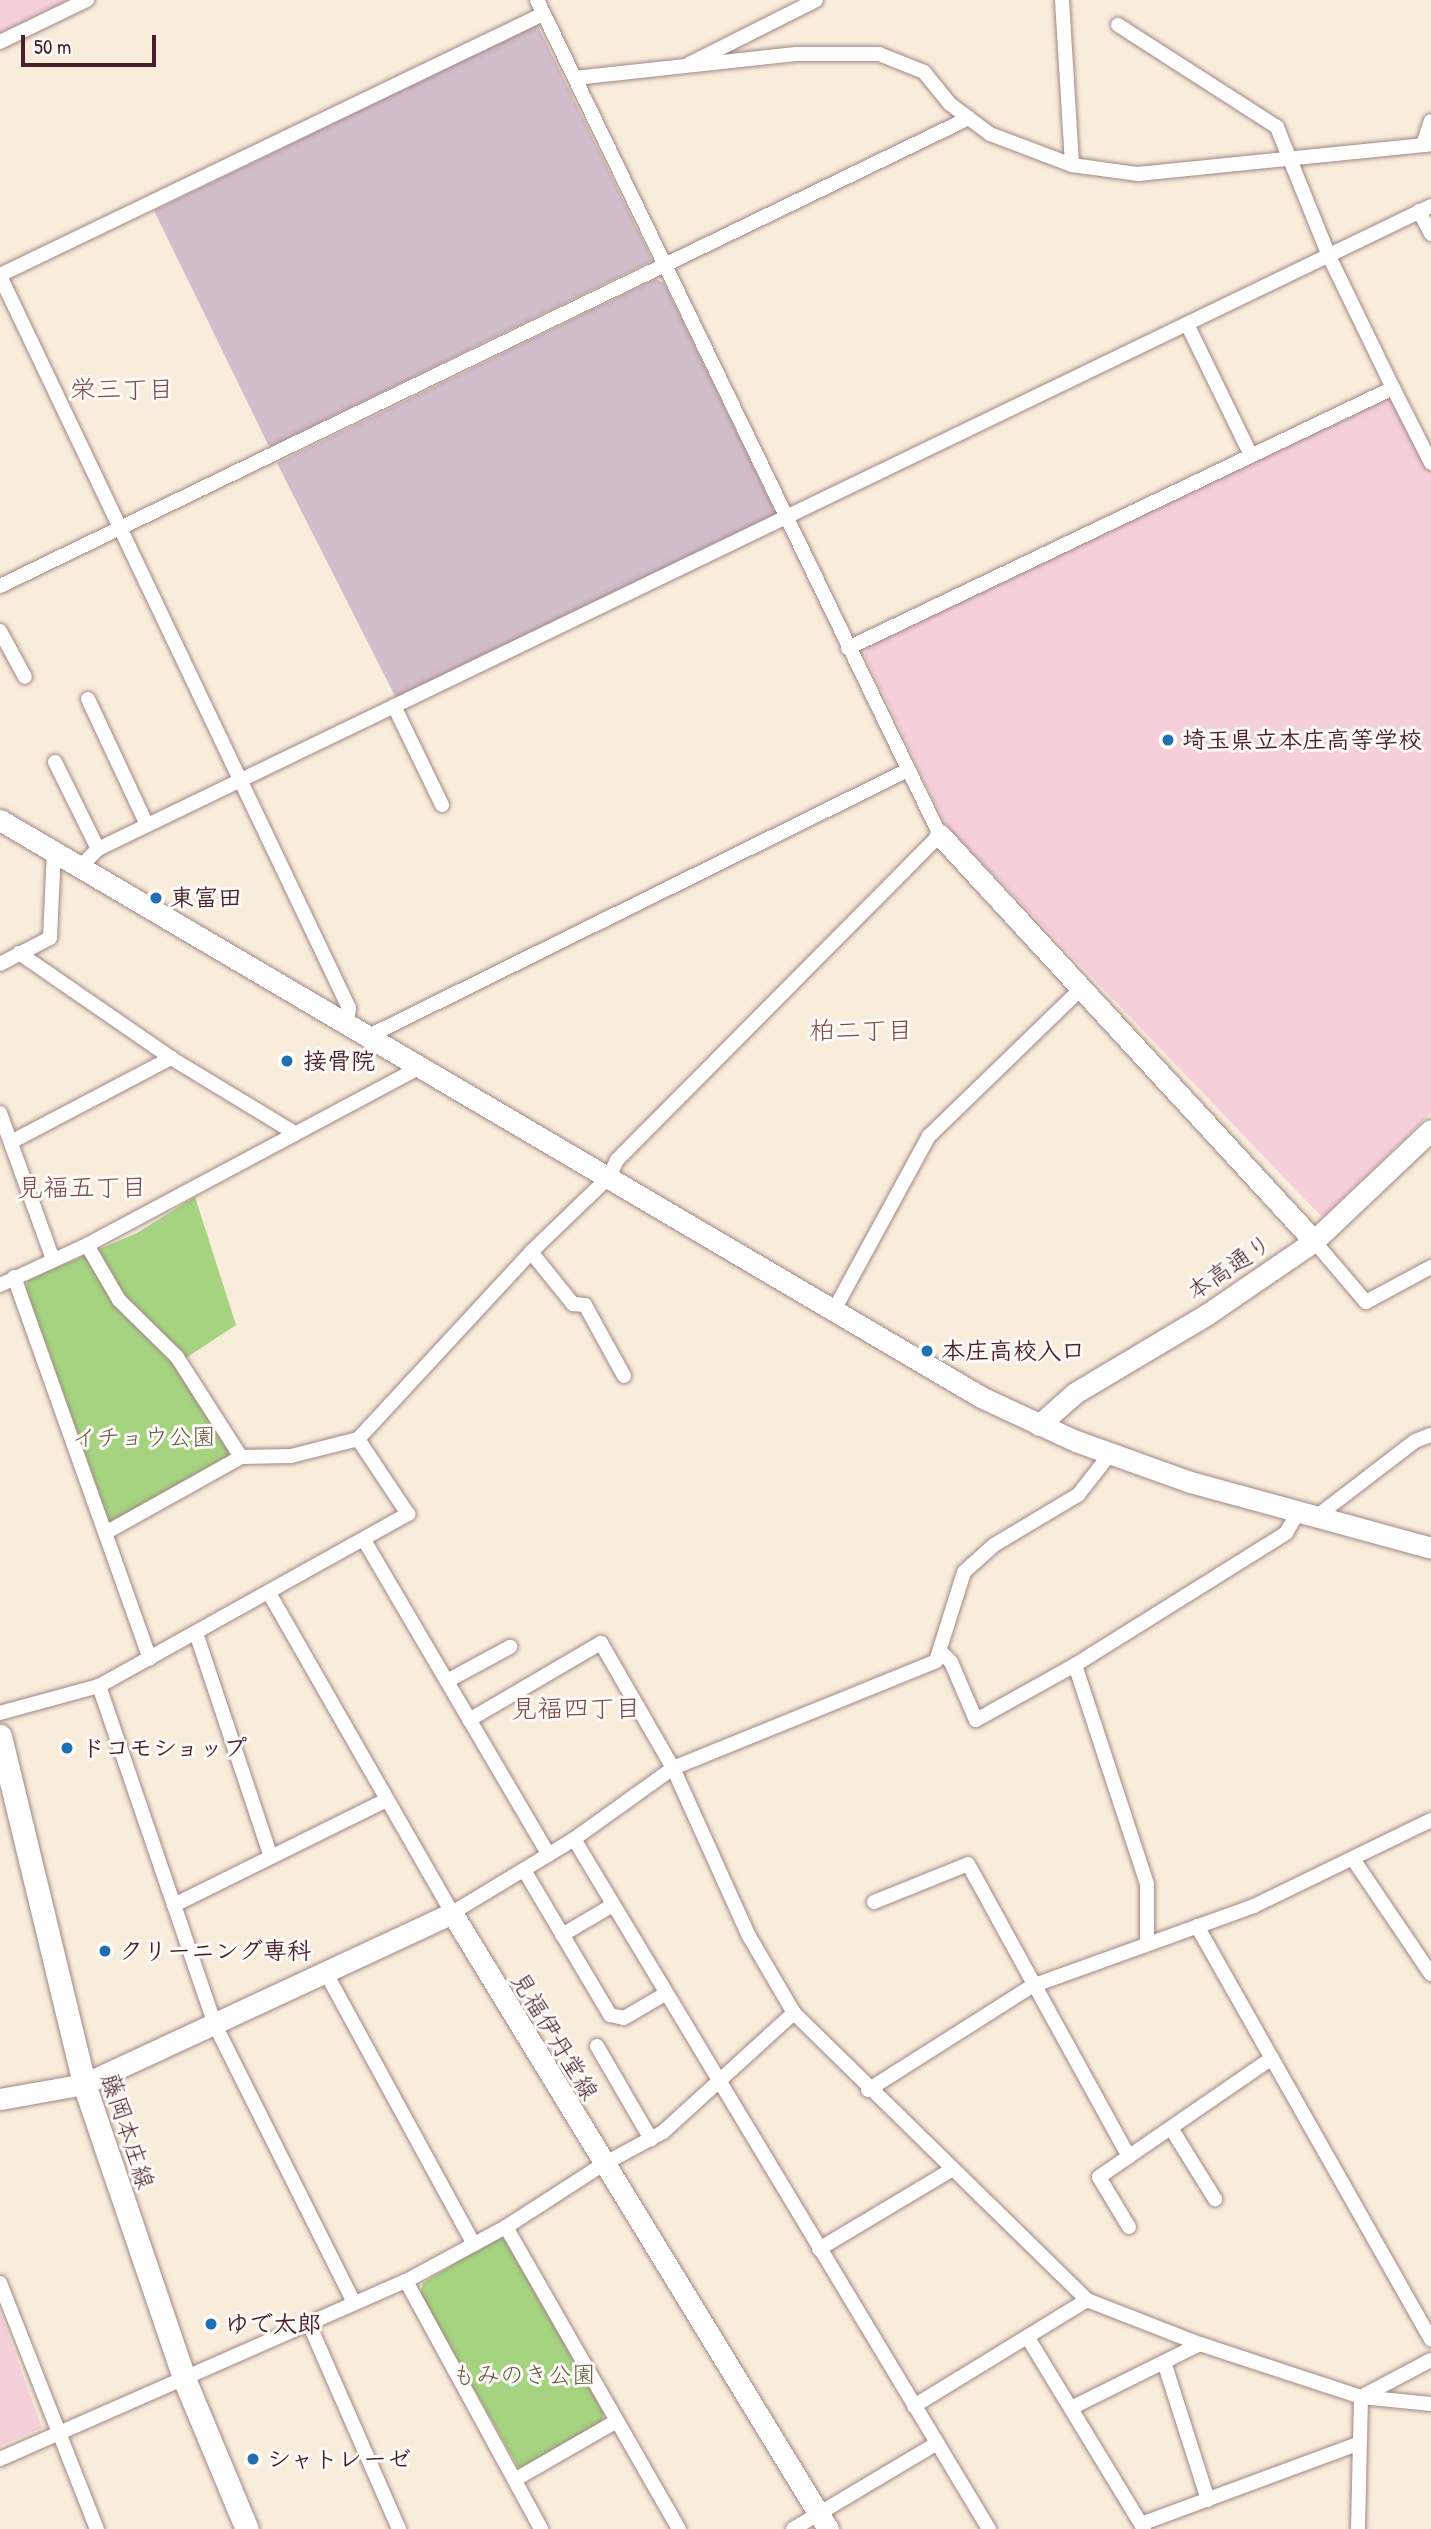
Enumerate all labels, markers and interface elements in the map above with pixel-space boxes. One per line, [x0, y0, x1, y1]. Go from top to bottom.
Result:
scale bar [24, 21, 159, 65]
text: 50 m [34, 32, 71, 61]
district label: 栄三丁目 [70, 373, 174, 405]
place label: 埼玉県立本庄高等学校 [1182, 726, 1422, 754]
marker: 埼玉県立本庄高等学校 [1160, 732, 1176, 748]
place label: 東富田 [170, 884, 242, 912]
marker: 東富田 [148, 890, 164, 906]
district label: 柏二丁目 [809, 1014, 913, 1046]
place label: 接骨院 [303, 1047, 375, 1075]
marker: 接骨院 [277, 1051, 297, 1071]
district label: 見福五丁目 [17, 1171, 147, 1203]
street label: 本高通り [1181, 1228, 1277, 1306]
place label: 本庄高校入口 [941, 1337, 1085, 1365]
marker: 本庄高校入口 [919, 1343, 935, 1359]
park label: イチョウ公園 [72, 1423, 216, 1451]
district label: 見福四丁目 [511, 1692, 641, 1724]
place label: ドコモショップ [81, 1734, 249, 1762]
marker: ドコモショップ [59, 1740, 75, 1756]
place label: クリーニング専科 [119, 1937, 311, 1965]
marker: クリーニング専科 [97, 1943, 113, 1959]
street label: 見福伊丹堂線 [506, 1967, 604, 2105]
street label: 藤岡本庄線 [96, 2069, 160, 2193]
place label: ゆで太郎 [225, 2310, 321, 2338]
marker: ゆで太郎 [203, 2316, 219, 2332]
park label: もみのき公園 [452, 2361, 596, 2389]
place label: シャトレーゼ [267, 2445, 412, 2473]
marker: シャトレーゼ [245, 2451, 261, 2467]

